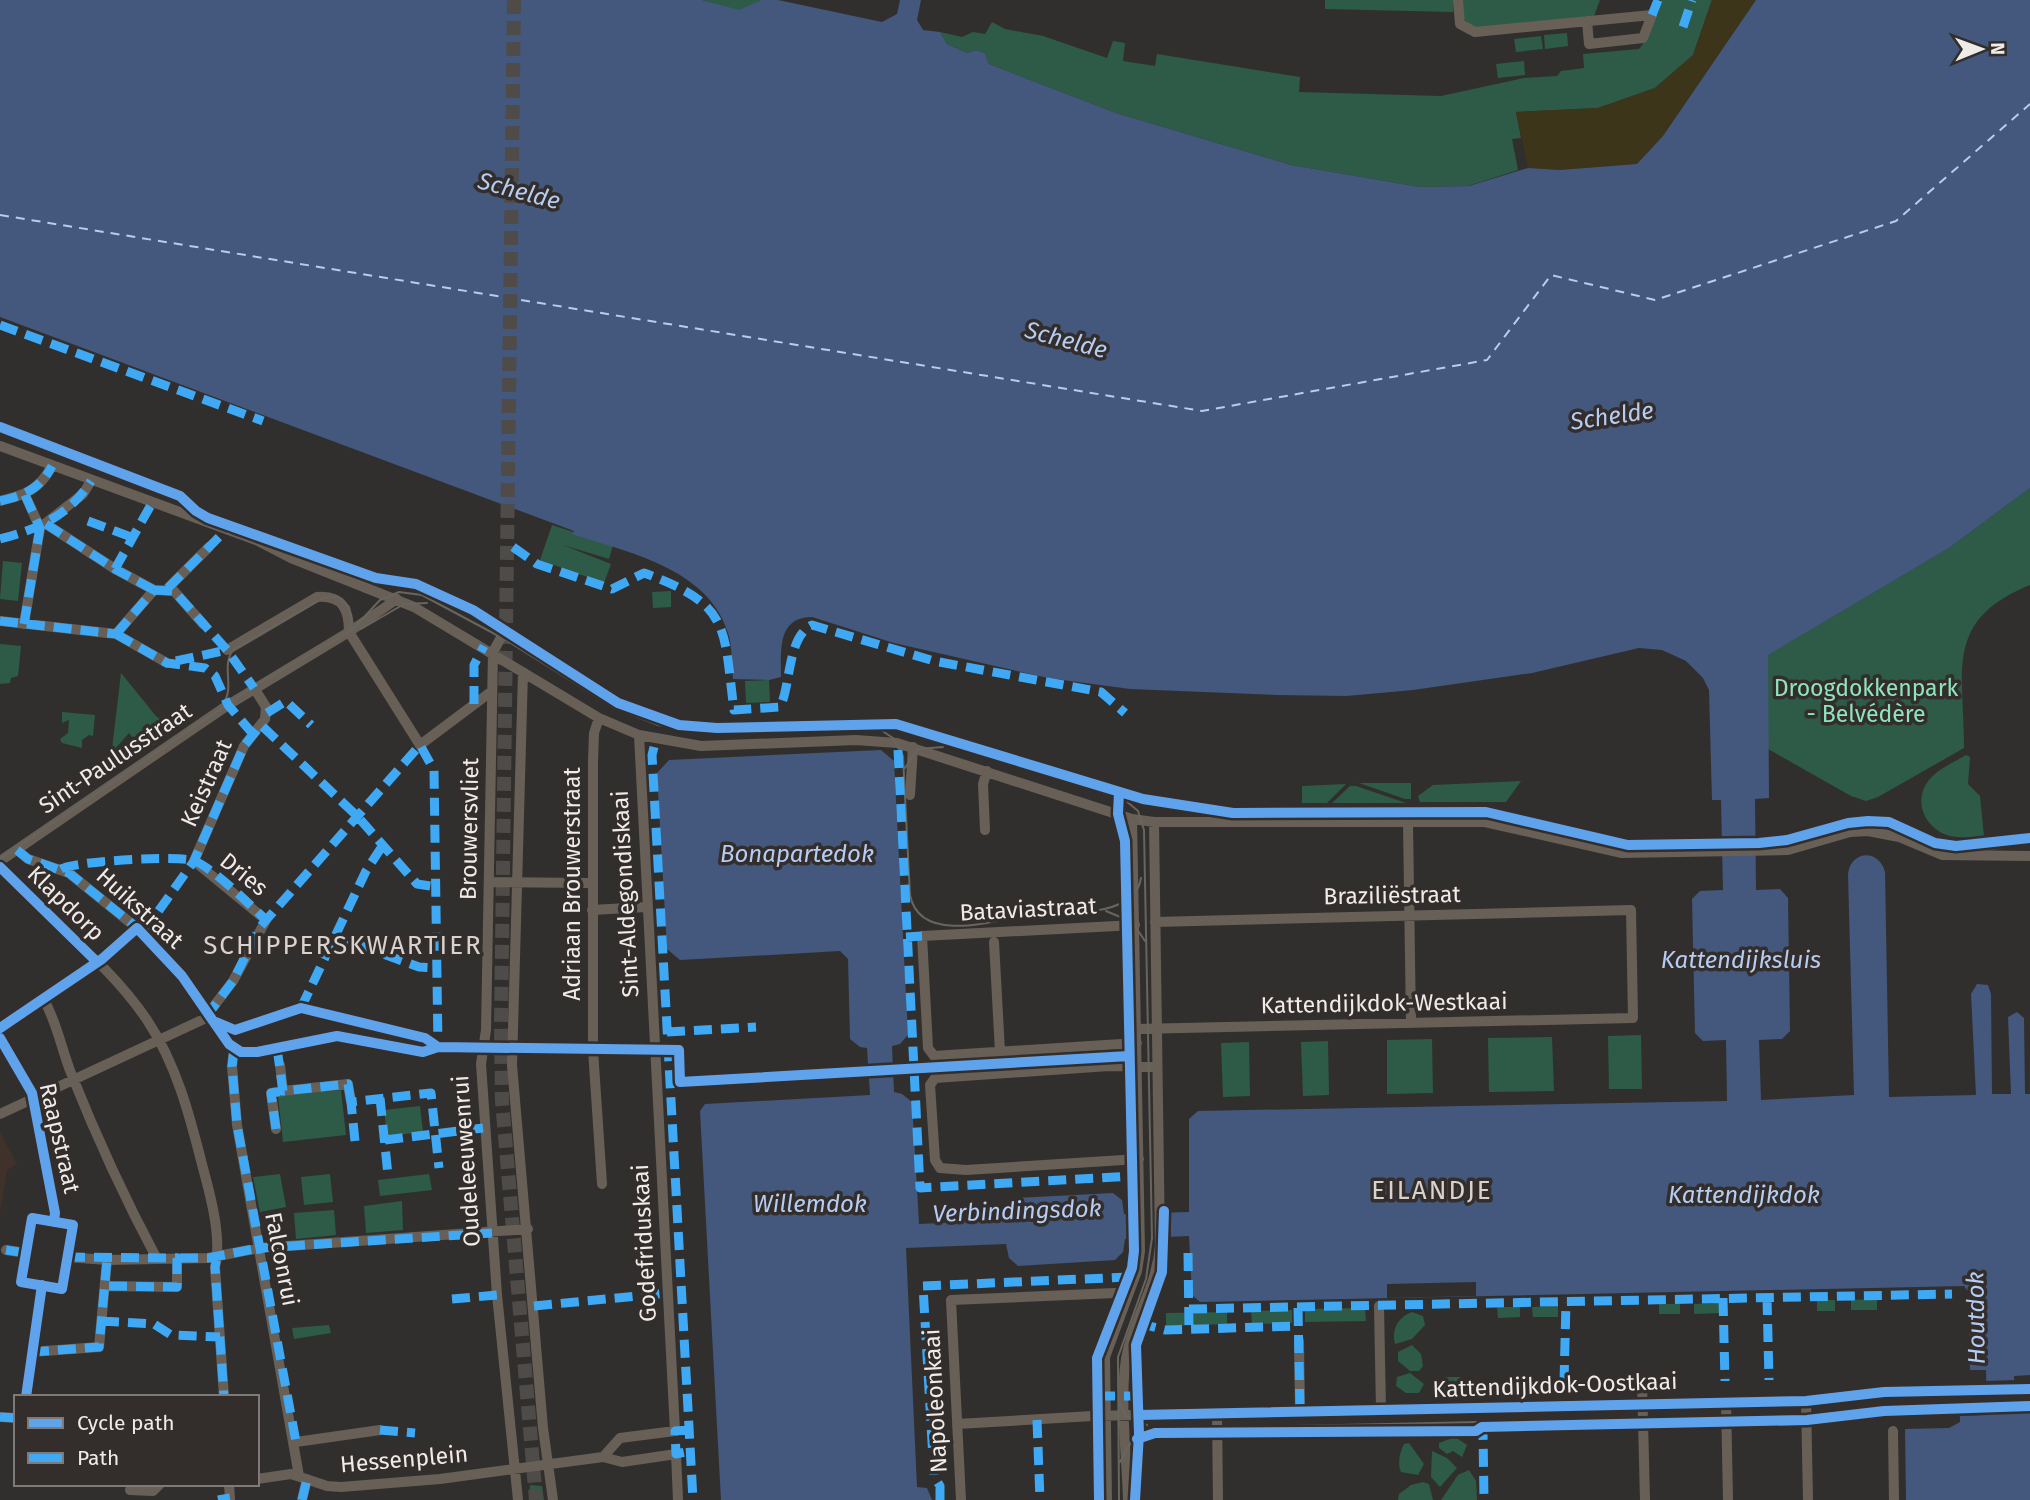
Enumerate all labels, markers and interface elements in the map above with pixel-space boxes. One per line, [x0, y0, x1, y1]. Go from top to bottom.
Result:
north arrow [1946, 14, 2016, 84]
text: N [1986, 42, 2009, 55]
water label: Schelde [474, 166, 563, 215]
water label: Schelde [1021, 315, 1110, 364]
water label: Schelde [1568, 396, 1655, 436]
park label: Droogdokkenpark - Belvédère [1774, 674, 1959, 728]
street label: Sint-Paulusstraat [33, 696, 197, 819]
street label: Keistraat [174, 734, 238, 831]
street label: Brouwersvliet [454, 757, 484, 900]
street label: Adriaan Brouwerstraat [558, 766, 586, 1001]
street label: Sint-Aldegondiskaai [606, 790, 644, 998]
water label: Bonapartedok [720, 840, 874, 868]
street label: Dries [214, 846, 274, 902]
street label: Klapdorp [22, 860, 110, 946]
street label: Huikstraat [91, 862, 190, 955]
street label: Braziliëstraat [1323, 880, 1462, 910]
street label: Bataviastraat [959, 891, 1098, 927]
district label: SCHIPPERSKWARTIER [203, 930, 483, 961]
water label: Kattendijksluis [1661, 946, 1821, 974]
street label: Kattendijkdok-Westkaai [1260, 987, 1508, 1019]
street label: Oudeleeuwenrui [446, 1074, 486, 1248]
street label: Raapstraat [34, 1080, 86, 1197]
street label: Godefriduskaai [626, 1163, 662, 1323]
district label: EILANDJE [1371, 1175, 1493, 1206]
water label: Kattendijkdok [1668, 1181, 1820, 1209]
water label: Willemdok [753, 1190, 867, 1218]
water label: Verbindingsdok [932, 1194, 1102, 1228]
street label: Falconrui [259, 1210, 305, 1308]
water label: Houtdok [1961, 1271, 1991, 1365]
street label: Napoleonkaai [917, 1328, 953, 1474]
street label: Kattendijkdok-Oostkaai [1432, 1367, 1678, 1403]
legend [14, 1395, 259, 1486]
text: Cycle path [77, 1410, 175, 1436]
street label: Hessenplein [339, 1439, 469, 1479]
text: Path [77, 1445, 119, 1471]

